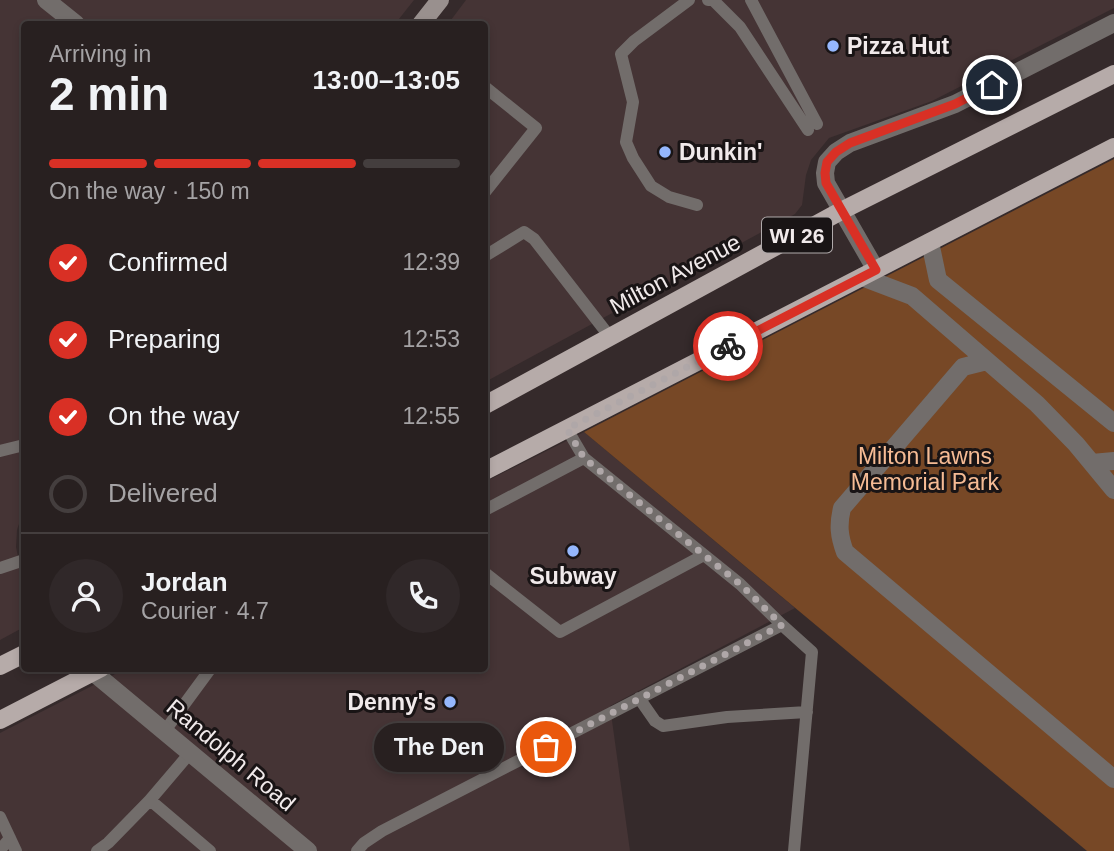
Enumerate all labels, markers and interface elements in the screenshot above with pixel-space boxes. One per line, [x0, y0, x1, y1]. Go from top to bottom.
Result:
place label: Pizza Hut [847, 33, 950, 59]
marker: Pizza Hut [825, 38, 841, 54]
text: Arriving in [49, 41, 151, 67]
pin [962, 55, 1022, 115]
text: 13:00–13:05 [313, 65, 460, 95]
icon: home [973, 66, 1011, 104]
text: 2 min [49, 68, 169, 120]
place label: Dunkin' [679, 139, 762, 165]
marker: Dunkin' [657, 144, 673, 160]
text: On the way · 150 m [49, 178, 250, 204]
road number: WI 26 [762, 218, 832, 252]
street label: Milton Avenue [605, 229, 745, 319]
icon: check [49, 244, 87, 282]
text: Confirmed [108, 247, 228, 277]
text: 12:39 [402, 249, 460, 275]
courier [693, 311, 763, 381]
icon: check [49, 321, 87, 359]
text: Preparing [108, 324, 221, 354]
text: 12:53 [402, 326, 460, 352]
icon: bike [709, 327, 747, 365]
icon: check [49, 398, 87, 436]
text: On the way [108, 401, 240, 431]
text: 12:55 [402, 403, 460, 429]
park label: Milton Lawns Memorial Park [851, 443, 1000, 495]
text: Delivered [108, 478, 218, 508]
marker: Subway [565, 543, 581, 559]
button: person [49, 559, 123, 633]
button: phone [386, 559, 460, 633]
place label: Subway [530, 563, 617, 589]
text: Jordan [141, 567, 228, 597]
text: Courier · 4.7 [141, 598, 269, 624]
place label: Denny's [347, 689, 436, 715]
street label: Randolph Road [161, 694, 301, 816]
marker: Denny's [442, 694, 458, 710]
pin [516, 717, 576, 777]
callout: The Den [374, 722, 504, 772]
icon: bag [527, 728, 565, 766]
text: The Den [394, 734, 484, 760]

